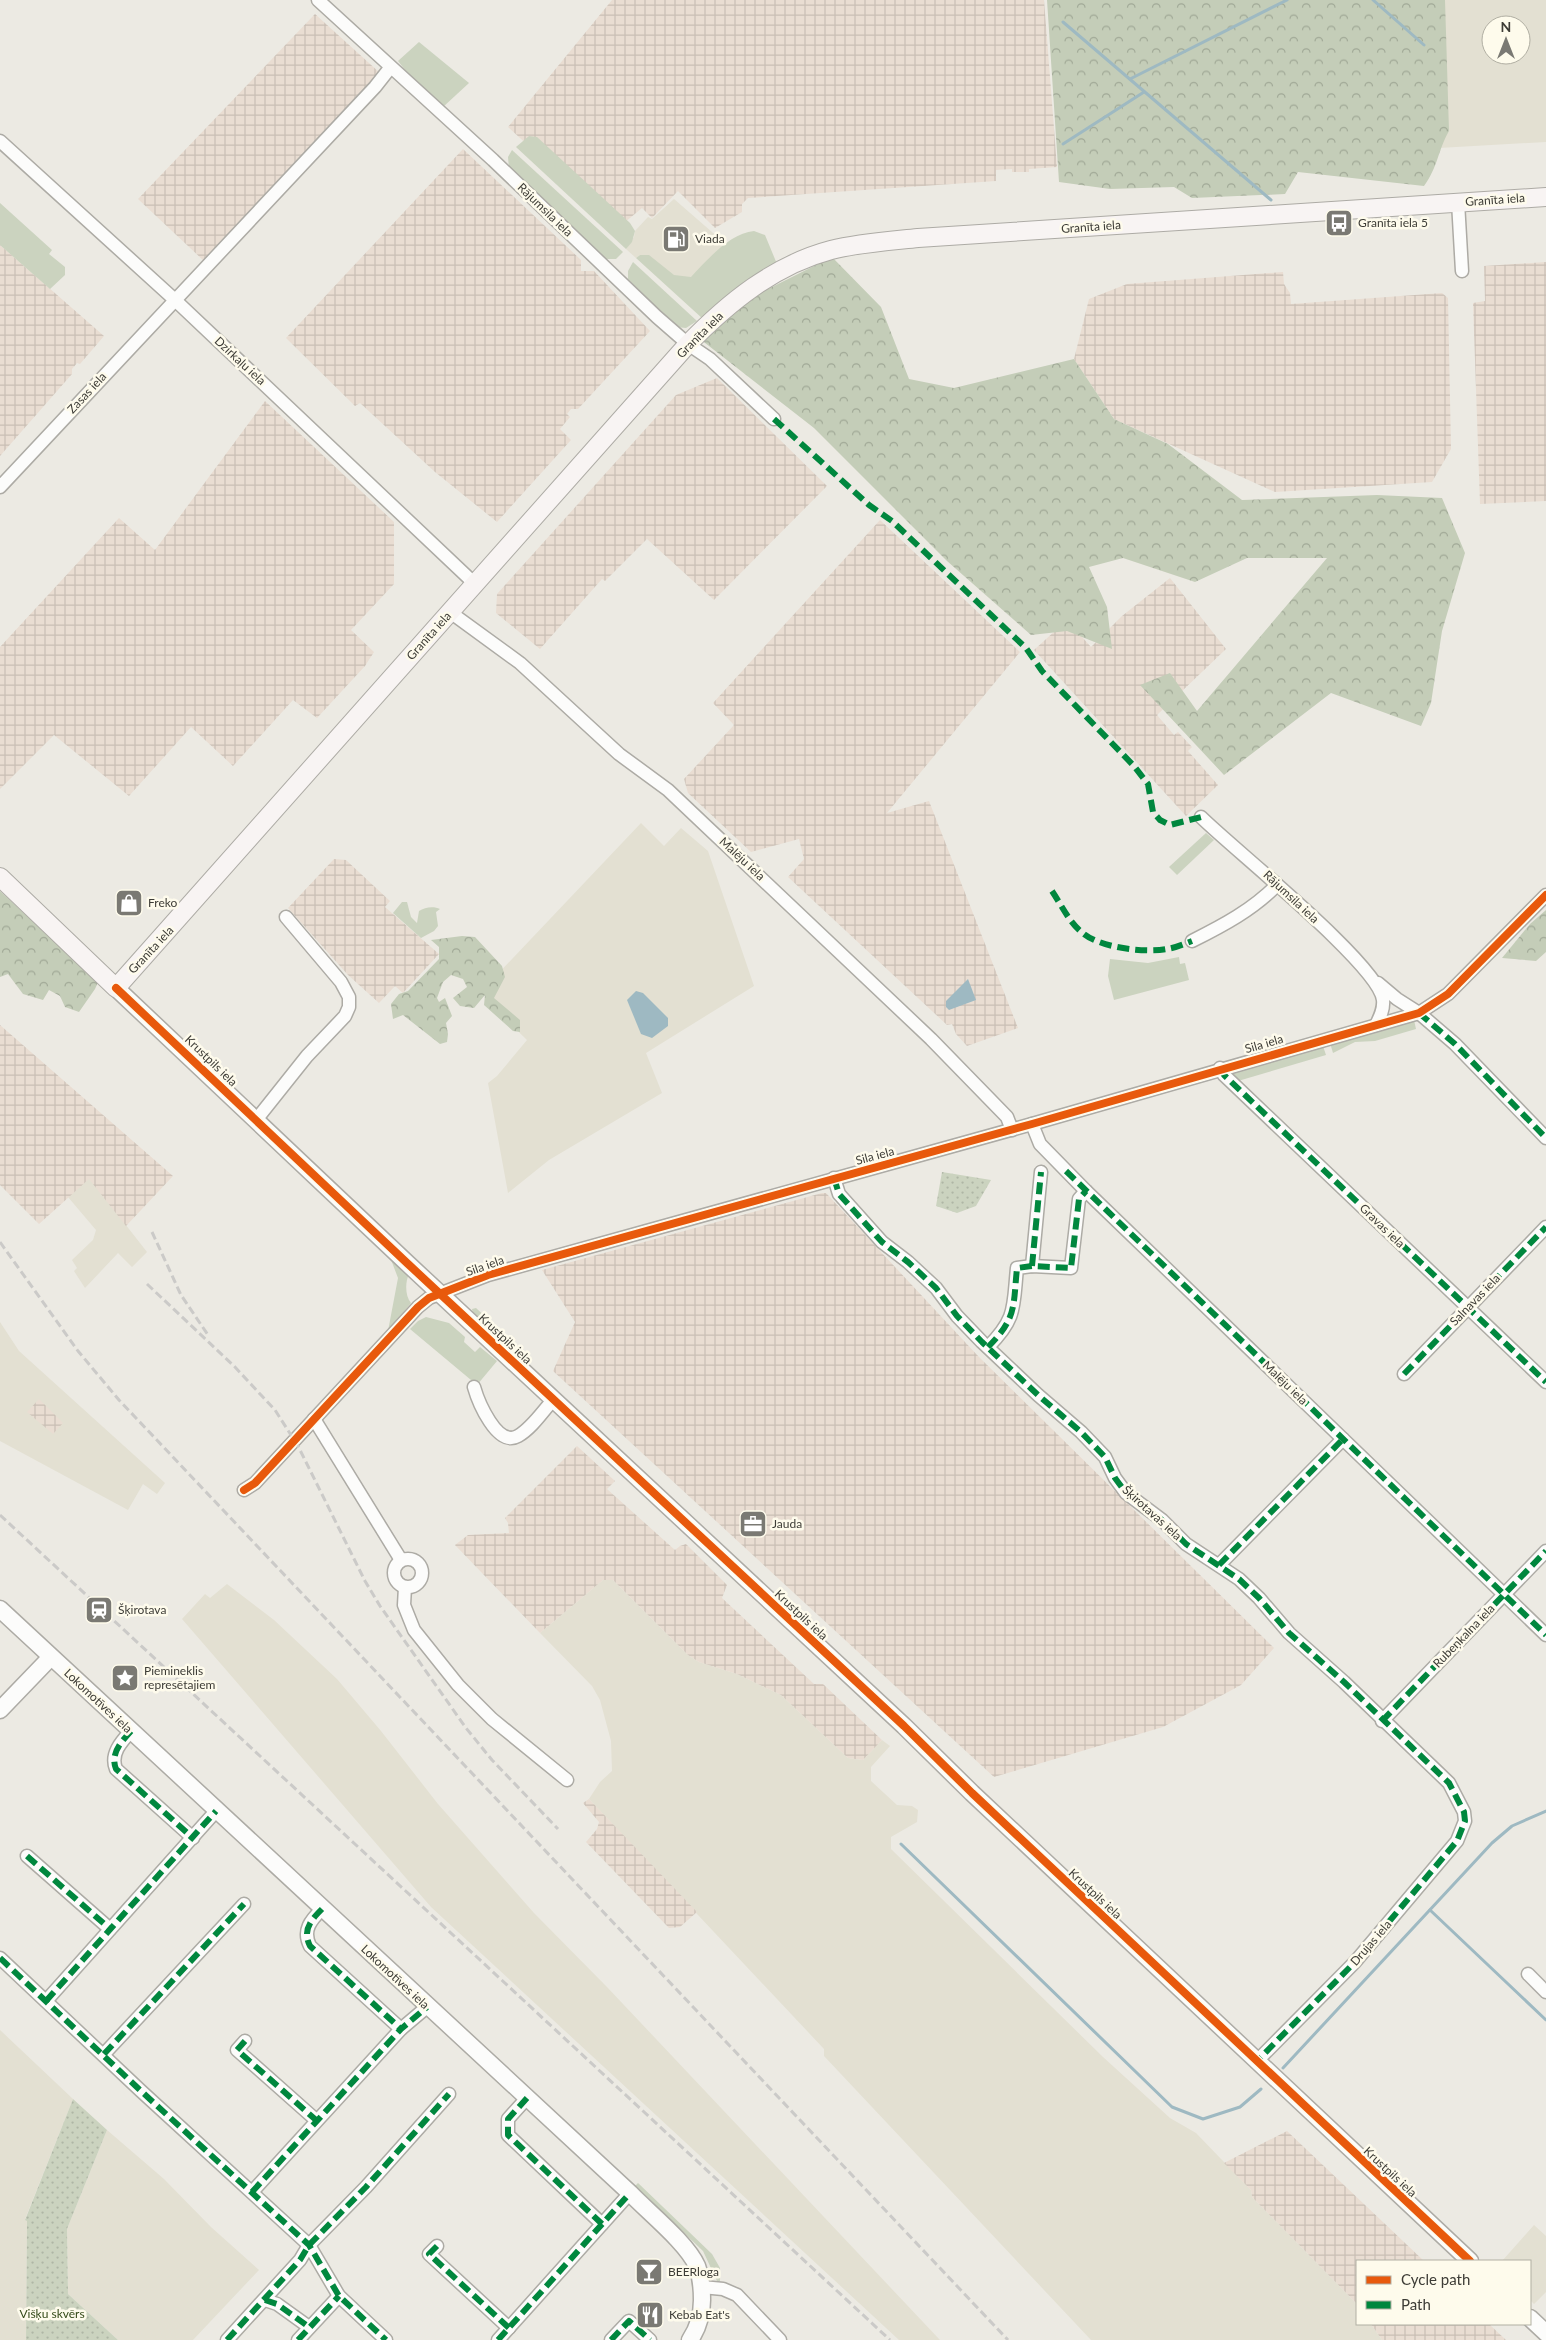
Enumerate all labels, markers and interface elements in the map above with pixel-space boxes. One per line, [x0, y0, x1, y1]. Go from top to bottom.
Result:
north arrow [1481, 15, 1531, 65]
text: N [1501, 18, 1511, 35]
street label: Rājumsila iela [515, 180, 576, 240]
street label: Granīta iela [1465, 190, 1525, 209]
bus stop icon: Granīta iela 5 [1324, 208, 1354, 238]
place label: Granīta iela 5 [1358, 215, 1428, 230]
street label: Granīta iela [1061, 217, 1121, 236]
fuel station icon: Viada [661, 224, 691, 254]
place label: Viada [695, 231, 725, 246]
street label: Granīta iela [673, 308, 726, 361]
street label: Dzirkaļu iela [212, 333, 269, 388]
street label: Zasas iela [64, 369, 109, 416]
street label: Granīta iela [403, 608, 454, 663]
street label: Malēju iela [716, 834, 768, 883]
street label: Rājumsila iela [1260, 867, 1322, 926]
shop icon: Freko [114, 888, 144, 918]
place label: Freko [148, 895, 177, 910]
street label: Granīta iela [125, 923, 177, 977]
street label: Sila iela [1243, 1031, 1285, 1056]
street label: Krustpils iela [182, 1032, 241, 1089]
street label: Sila iela [854, 1143, 896, 1168]
street label: Gravas iela [1357, 1200, 1408, 1251]
street label: Sila iela [464, 1252, 506, 1279]
street label: Salnavas iela [1446, 1271, 1503, 1329]
street label: Krustpils iela [476, 1310, 535, 1367]
street label: Malēju iela [1260, 1358, 1311, 1408]
street label: Šķirotavas iela [1120, 1482, 1185, 1543]
office icon: Jauda [738, 1509, 768, 1539]
place label: Jauda [772, 1516, 802, 1531]
street label: Krustpils iela [772, 1586, 831, 1643]
station icon: Šķirotava [84, 1595, 114, 1625]
street label: Rubeņkalna iela [1430, 1601, 1498, 1670]
place label: Šķirotava [118, 1602, 166, 1617]
place icon: Piemineklis represētajiem [110, 1663, 140, 1693]
place label: Piemineklis represētajiem [144, 1663, 215, 1692]
street label: Lokomotīves iela [61, 1665, 136, 1736]
street label: Krustpils iela [1066, 1865, 1125, 1922]
street label: Drujas iela [1347, 1917, 1394, 1968]
street label: Lokomotīves iela [358, 1941, 433, 2012]
street label: Krustpils iela [1361, 2143, 1420, 2200]
bar icon: BEERloga [634, 2257, 664, 2287]
legend [1356, 2260, 1531, 2325]
place label: BEERloga [668, 2264, 719, 2279]
text: Cycle path [1401, 2270, 1470, 2288]
text: Path [1401, 2295, 1431, 2313]
restaurant icon: Kebab Eat's [635, 2300, 665, 2330]
park label: Višķu skvērs [19, 2306, 85, 2321]
place label: Kebab Eat's [669, 2307, 730, 2322]

